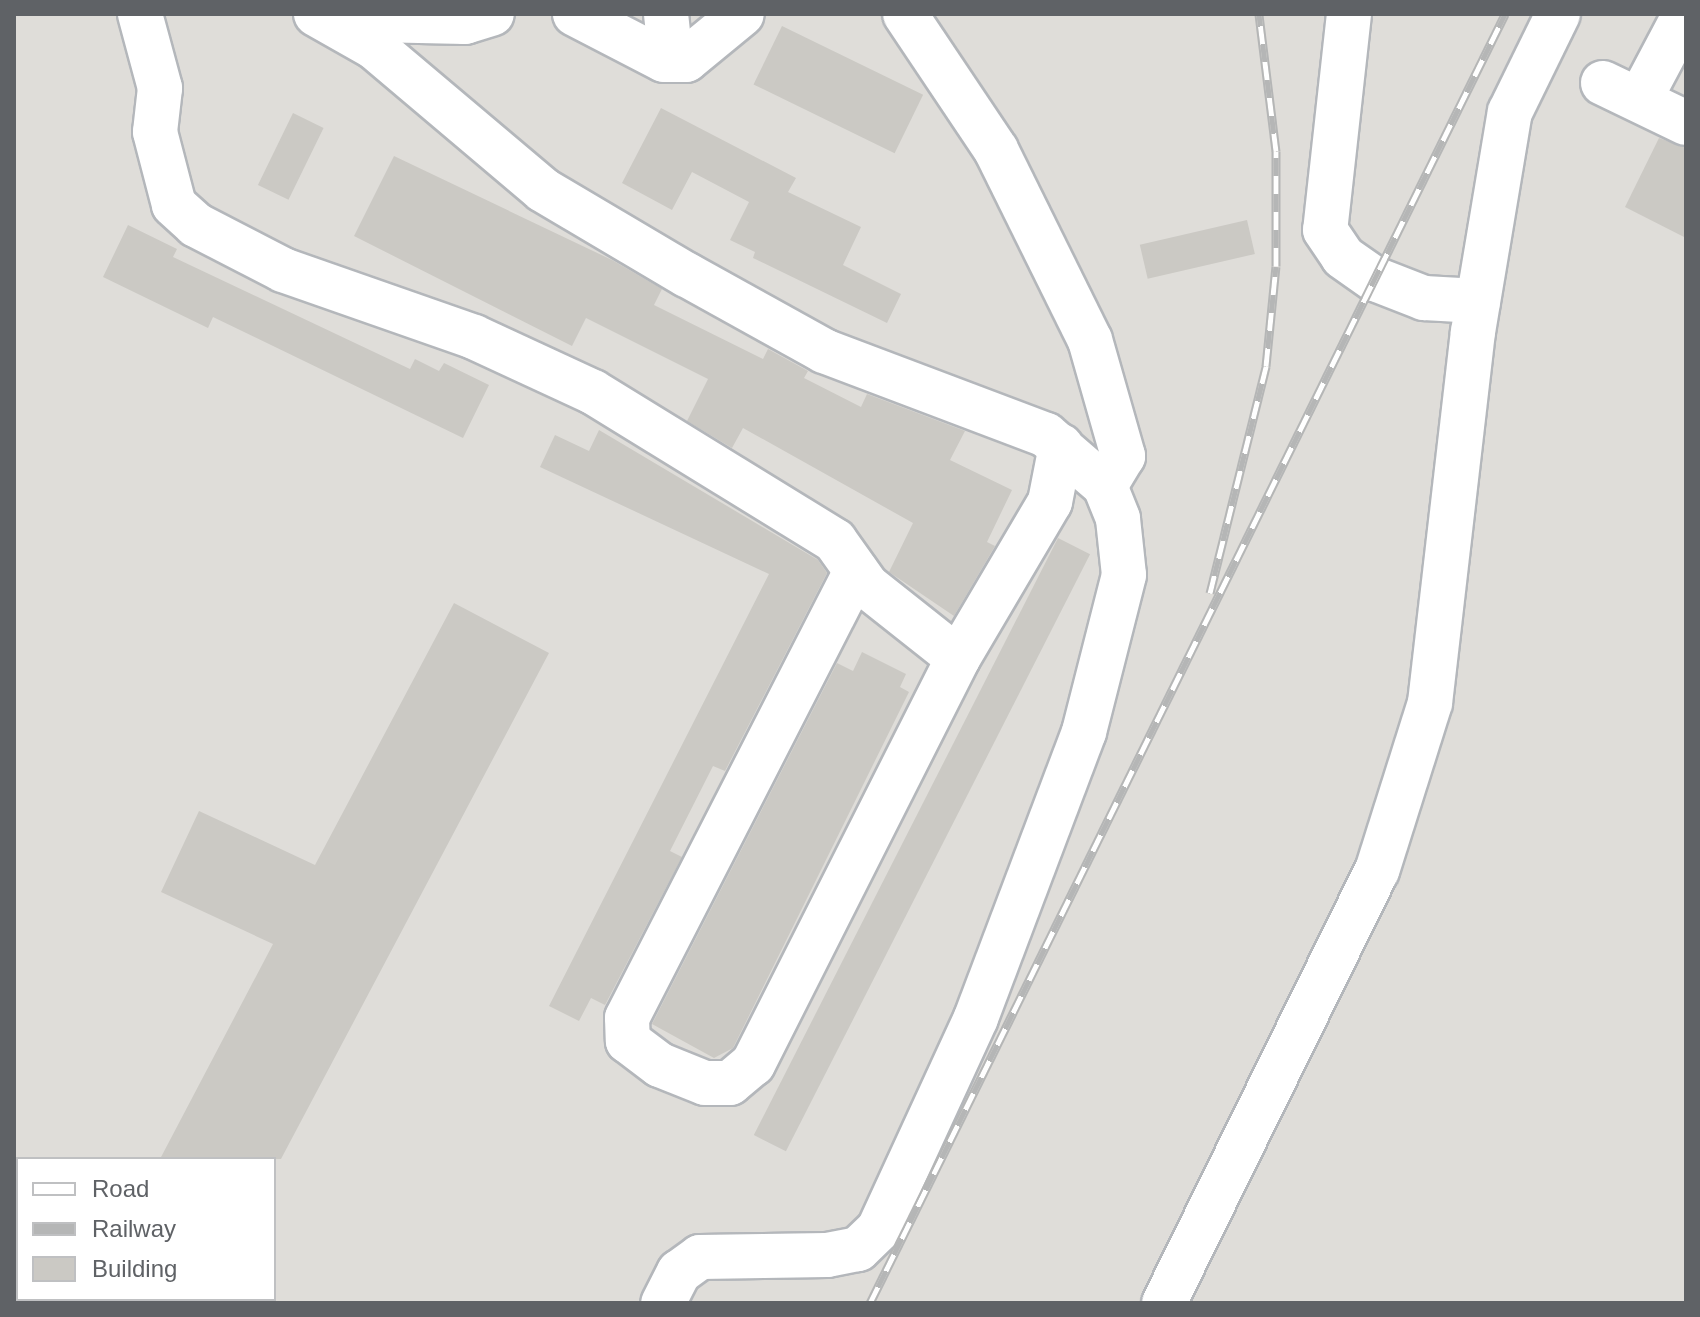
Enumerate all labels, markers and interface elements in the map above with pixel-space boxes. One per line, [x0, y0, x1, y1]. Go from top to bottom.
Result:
legend [16, 1157, 276, 1301]
text: Road [92, 1175, 149, 1202]
text: Railway [92, 1215, 176, 1242]
text: Building [92, 1255, 177, 1282]

